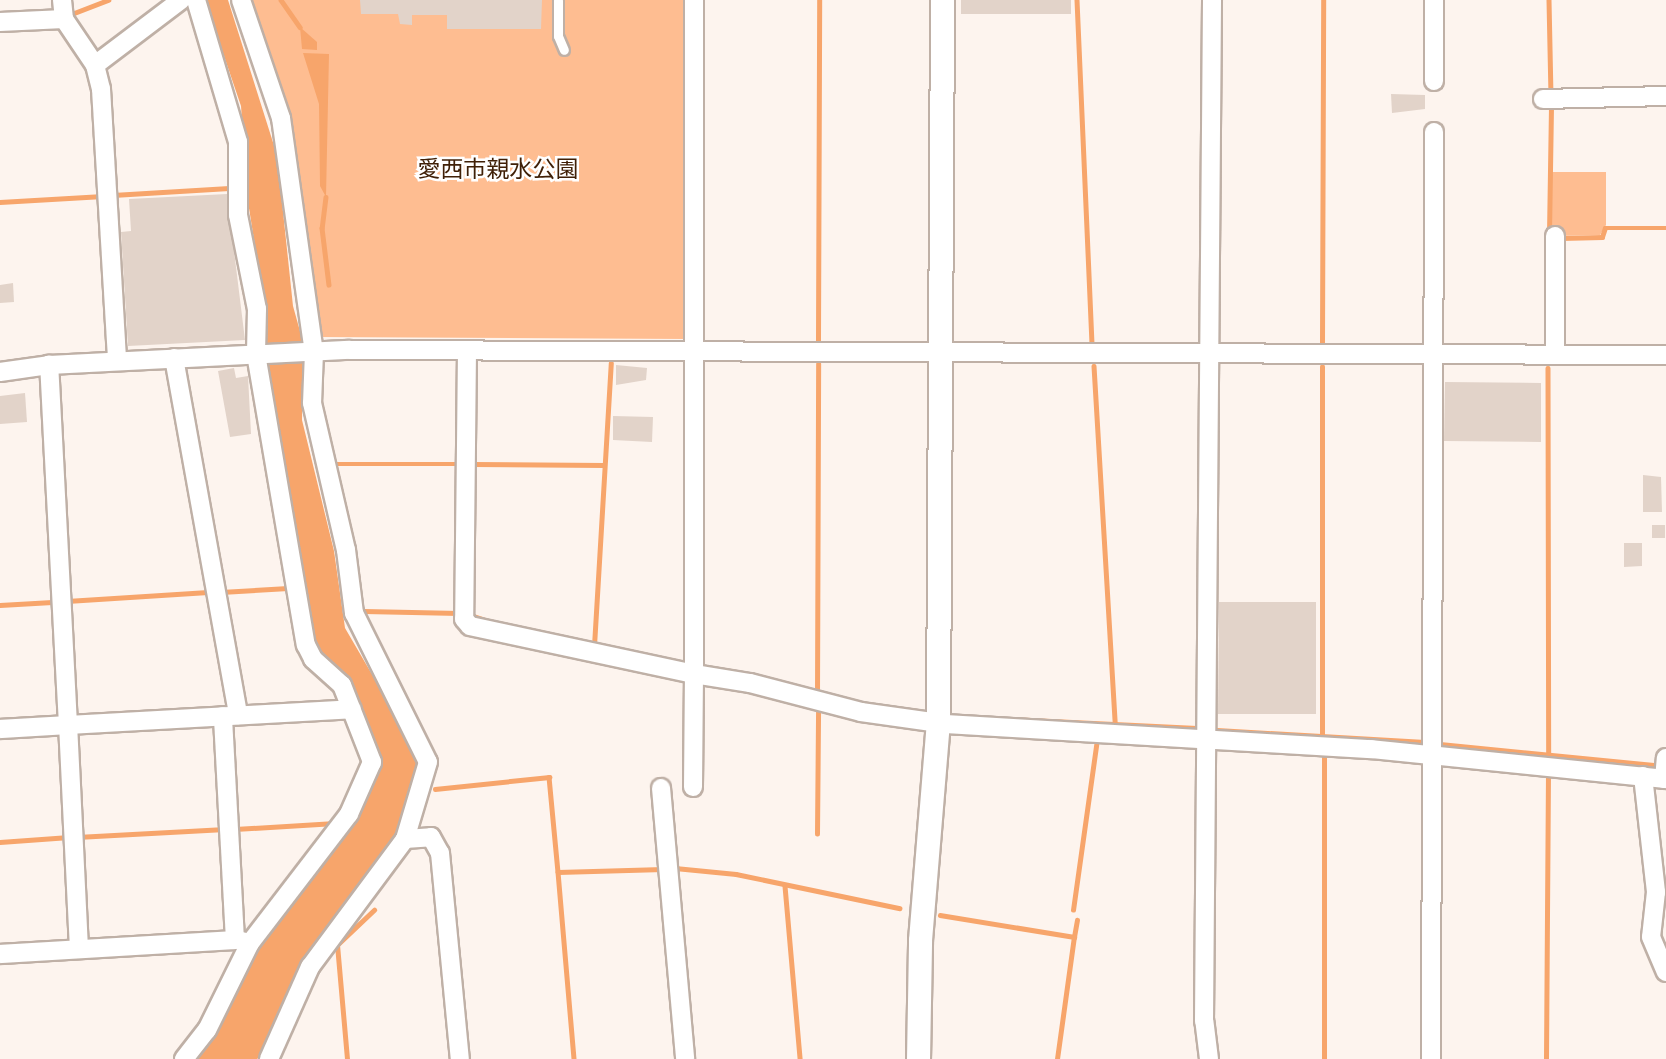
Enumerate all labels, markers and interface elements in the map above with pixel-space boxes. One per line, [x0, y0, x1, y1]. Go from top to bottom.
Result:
park label: 愛西市親水公園 [418, 155, 578, 183]

